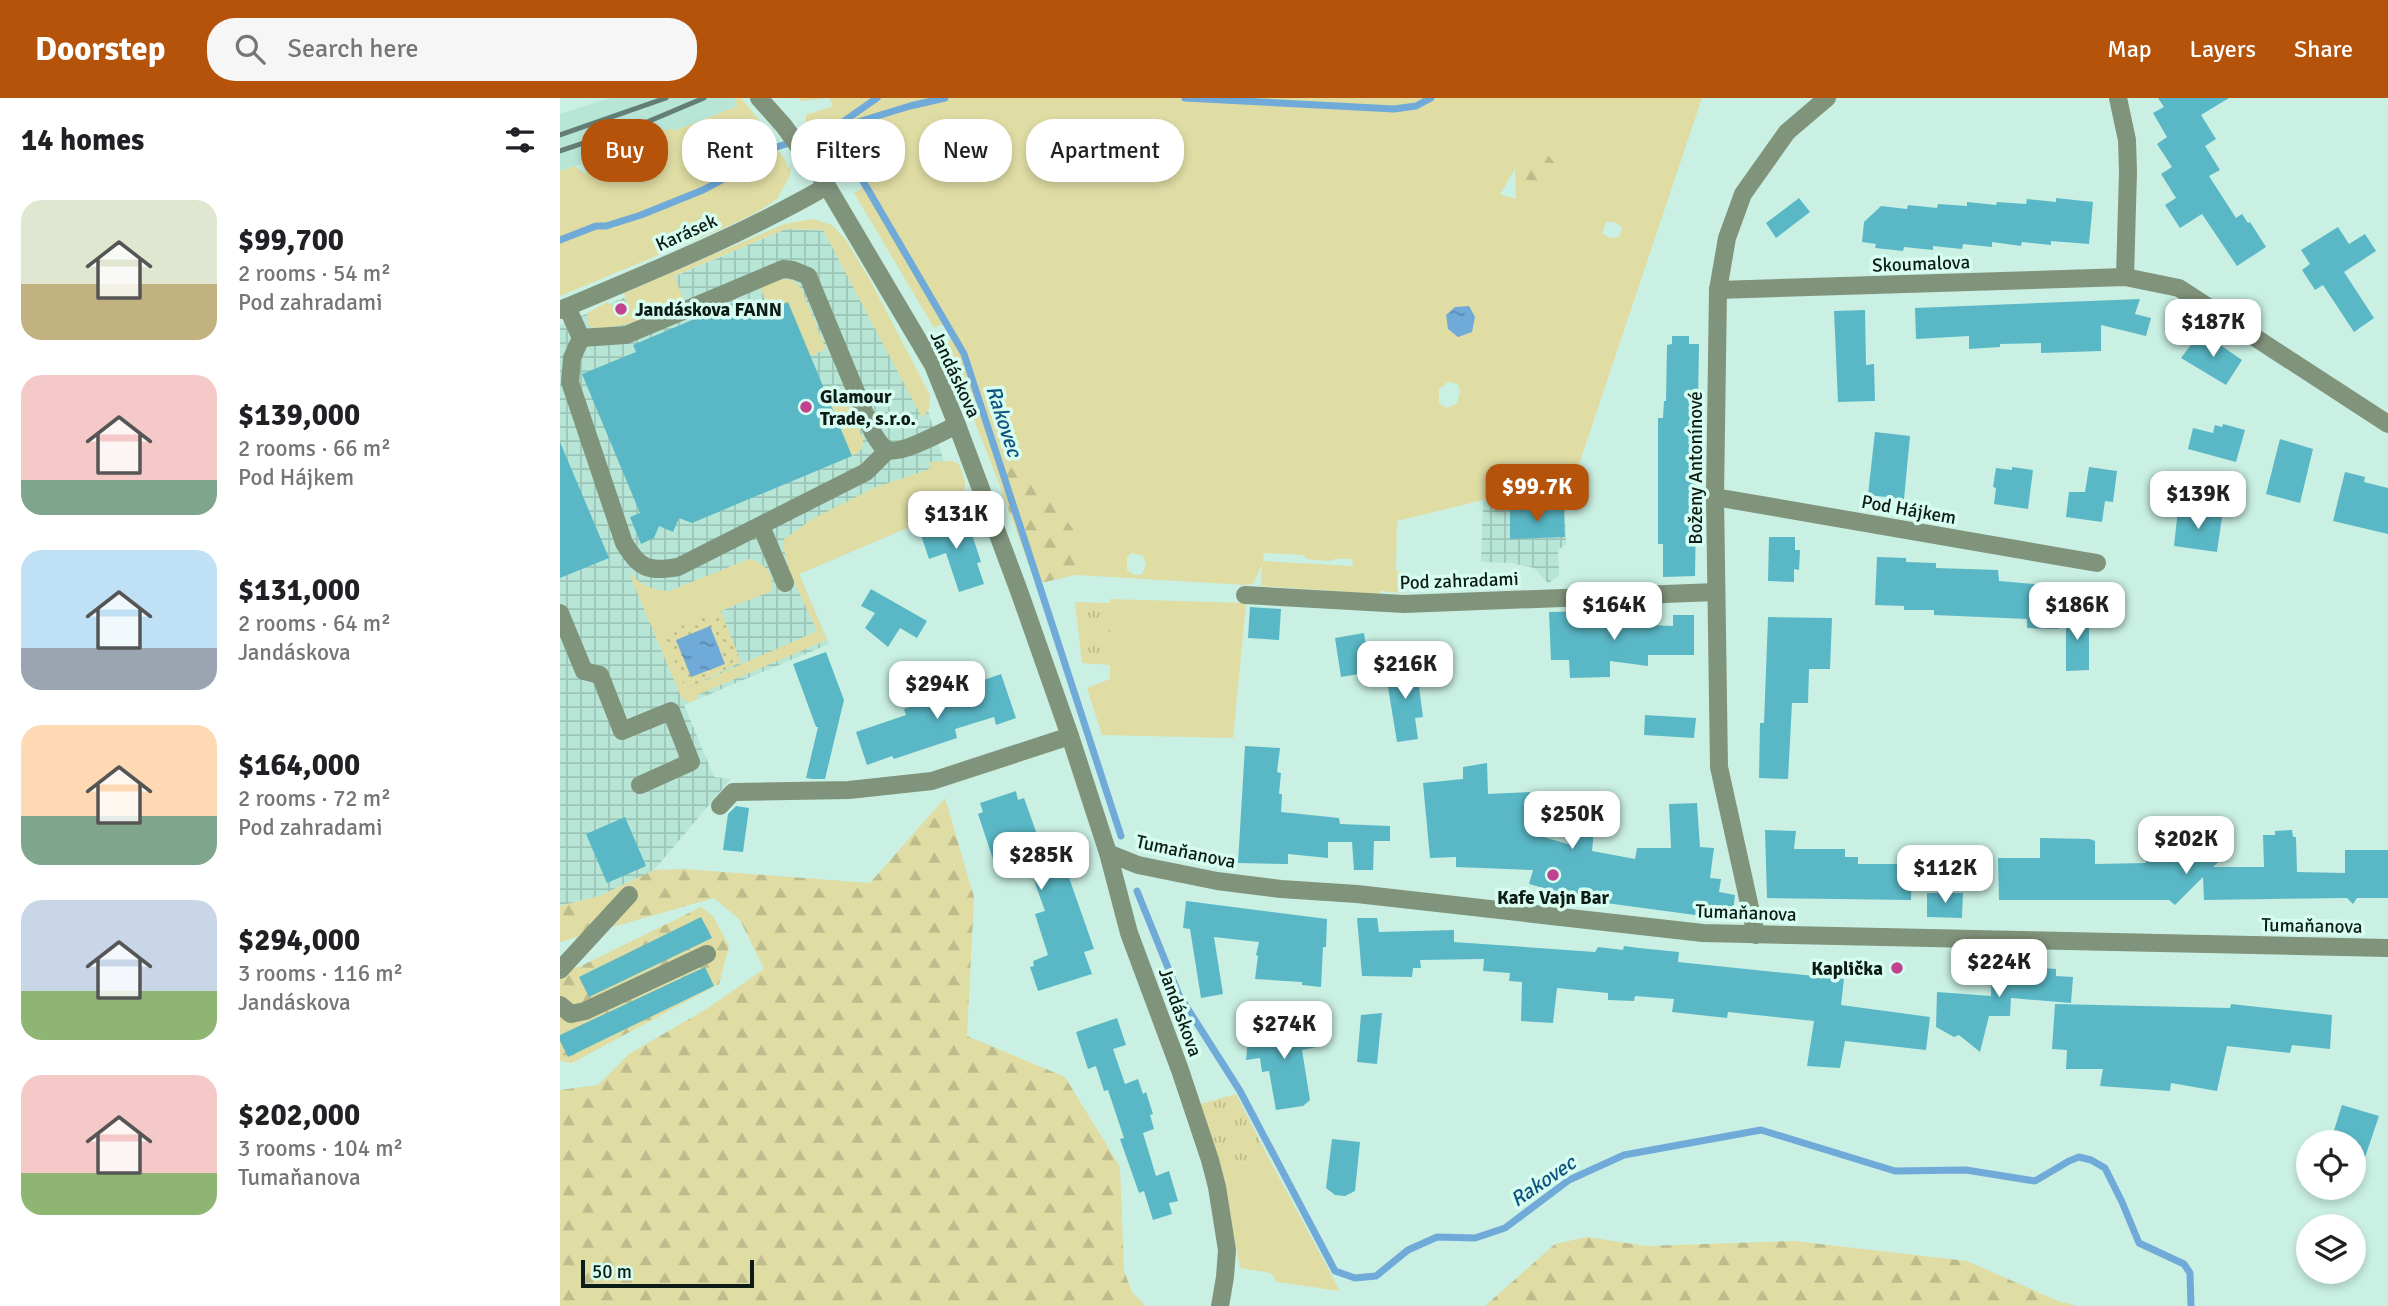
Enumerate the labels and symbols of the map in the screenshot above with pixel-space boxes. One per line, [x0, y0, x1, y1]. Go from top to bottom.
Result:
street label: Karásek [652, 209, 721, 257]
street label: Skoumalova [1872, 250, 1970, 278]
place label: Jandáskova FANN [635, 298, 782, 322]
pin: $187K [2164, 300, 2262, 359]
marker: Jandáskova FANN [613, 301, 629, 317]
street label: Jandáskova [925, 327, 986, 422]
water label: Rakovec [980, 382, 1028, 462]
place label: Glamour Trade, s.r.o. [820, 385, 916, 431]
street label: Boženy Antonínové [1684, 391, 1708, 545]
marker: Glamour Trade, s.r.o. [798, 399, 814, 415]
pin: $99.7K [1480, 464, 1594, 524]
pin: $139K [2149, 472, 2247, 531]
street label: Pod Hájkem [1859, 490, 1958, 530]
pin: $131K [907, 491, 1005, 551]
street label: Pod zahradami [1399, 567, 1519, 595]
pin: $164K [1565, 582, 1663, 642]
pin: $186K [2028, 582, 2126, 642]
pin: $216K [1356, 642, 1454, 701]
pin: $294K [888, 662, 986, 721]
pin: $250K [1523, 792, 1621, 851]
pin: $202K [2137, 816, 2235, 876]
street label: Tumaňanova [1134, 830, 1238, 874]
pin: $285K [992, 832, 1090, 892]
pin: $112K [1896, 846, 1994, 905]
marker: Kafe Vajn Bar [1545, 867, 1561, 883]
place label: Kafe Vajn Bar [1497, 886, 1609, 910]
street label: Tumaňanova [1695, 899, 1797, 927]
street label: Tumaňanova [2261, 913, 2363, 939]
pin: $224K [1950, 940, 2048, 999]
place label: Kaplička [1811, 957, 1883, 981]
marker: Kaplička [1889, 960, 1905, 976]
street label: Jandáskova [1153, 964, 1207, 1060]
pin: $274K [1235, 1002, 1333, 1061]
water label: Rakovec [1505, 1148, 1583, 1212]
scale bar [581, 1257, 754, 1289]

